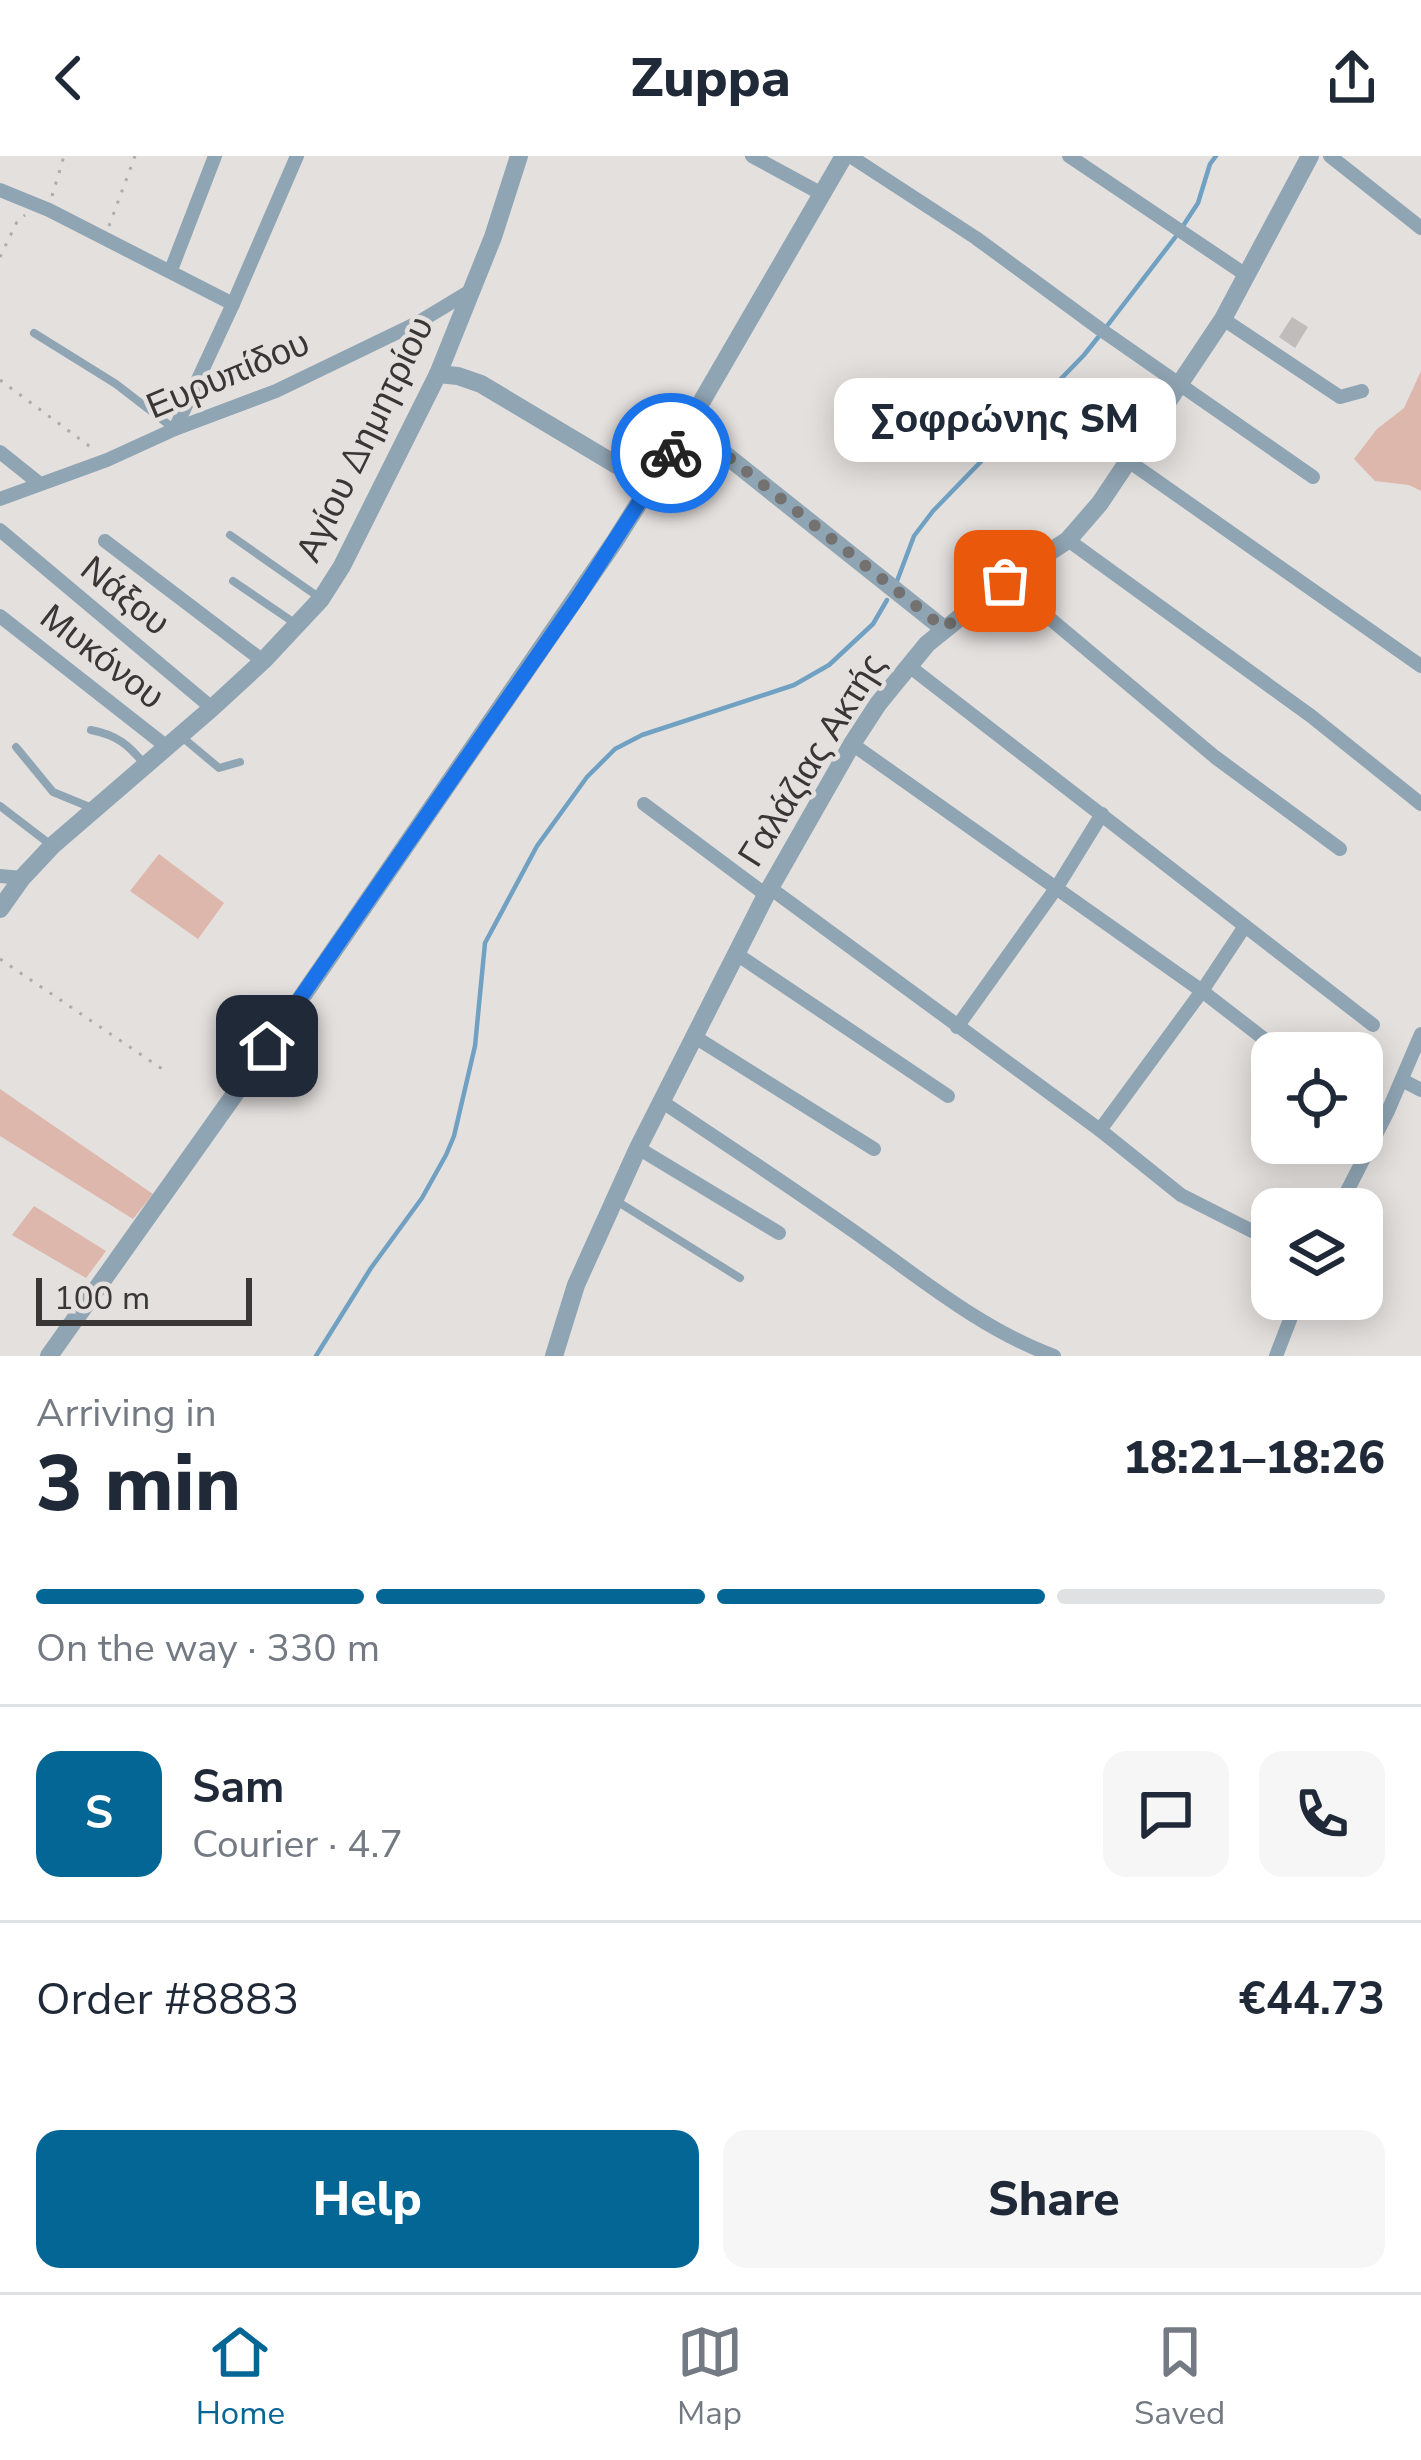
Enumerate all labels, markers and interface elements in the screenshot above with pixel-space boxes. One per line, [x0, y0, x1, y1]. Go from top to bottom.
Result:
text: Zuppa [630, 41, 791, 115]
icon: back [36, 45, 102, 111]
icon: share [1319, 45, 1385, 111]
street label: Αγίου Δημητρίου [284, 308, 446, 570]
street label: Ευρυπίδου [139, 319, 317, 431]
callout: Σοφρώνης SM [834, 377, 1176, 461]
courier [611, 393, 731, 513]
text: Σοφρώνης SM [871, 393, 1139, 446]
icon: bike [638, 420, 704, 486]
pin [954, 530, 1056, 632]
street label: Νάξου [70, 545, 180, 647]
icon: bag [972, 548, 1038, 614]
street label: Μυκόνου [30, 593, 174, 721]
street label: Γαλάζιας Ακτής [727, 644, 897, 876]
pin [216, 995, 318, 1097]
icon: home [234, 1013, 300, 1079]
map controls [1251, 1032, 1383, 1320]
button: locate [1251, 1032, 1383, 1164]
button: layers [1251, 1188, 1383, 1320]
scale bar [36, 1272, 252, 1325]
text: 100 m [54, 1276, 150, 1321]
text: Arriving in [36, 1387, 217, 1440]
text: 18:21–18:26 [1123, 1428, 1385, 1489]
text: 3 min [36, 1431, 241, 1538]
text: On the way · 330 m [36, 1622, 380, 1675]
button: chat [1103, 1751, 1229, 1877]
button: phone [1259, 1751, 1385, 1877]
text: Sam [192, 1757, 284, 1818]
text: S [85, 1783, 113, 1844]
text: Courier · 4.7 [192, 1818, 403, 1871]
text: Order #8883 [36, 1969, 299, 2030]
text: €44.73 [1239, 1969, 1385, 2030]
button: Help [36, 2130, 699, 2268]
button: Share [723, 2130, 1385, 2268]
tab: Home [196, 2319, 285, 2436]
tab: Map [677, 2319, 743, 2436]
tab: Saved [1134, 2319, 1225, 2436]

